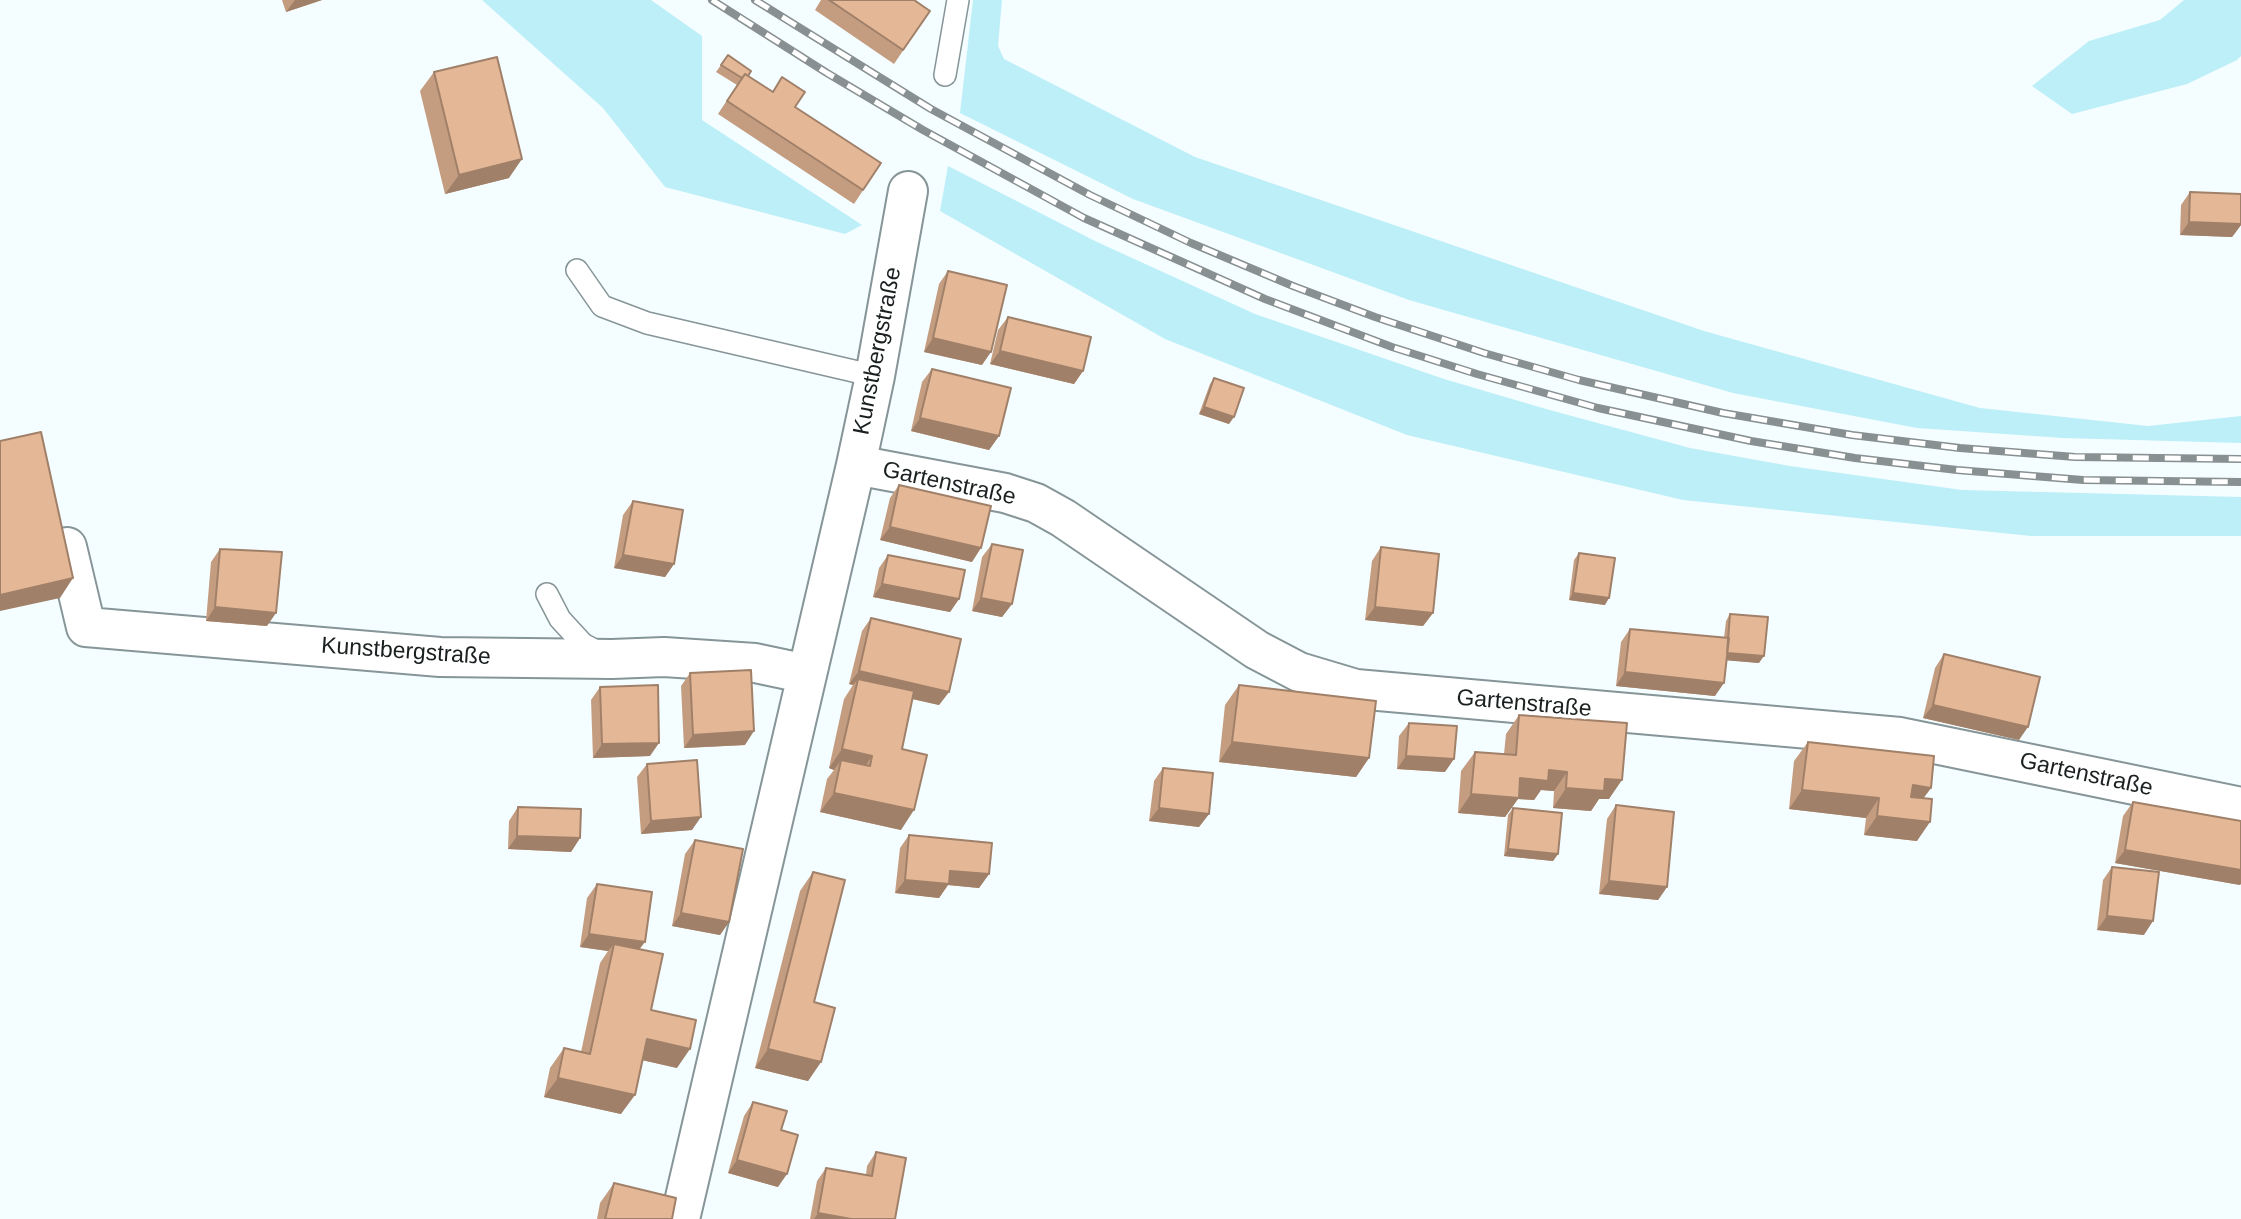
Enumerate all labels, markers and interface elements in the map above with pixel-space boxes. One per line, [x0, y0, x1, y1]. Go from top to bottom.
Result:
street label: Kunstbergstraße [848, 265, 908, 437]
street label: Gartenstraße [880, 456, 1018, 512]
street label: Kunstbergstraße [320, 632, 492, 672]
street label: Gartenstraße [1455, 684, 1593, 724]
street label: Gartenstraße [2017, 747, 2155, 803]

